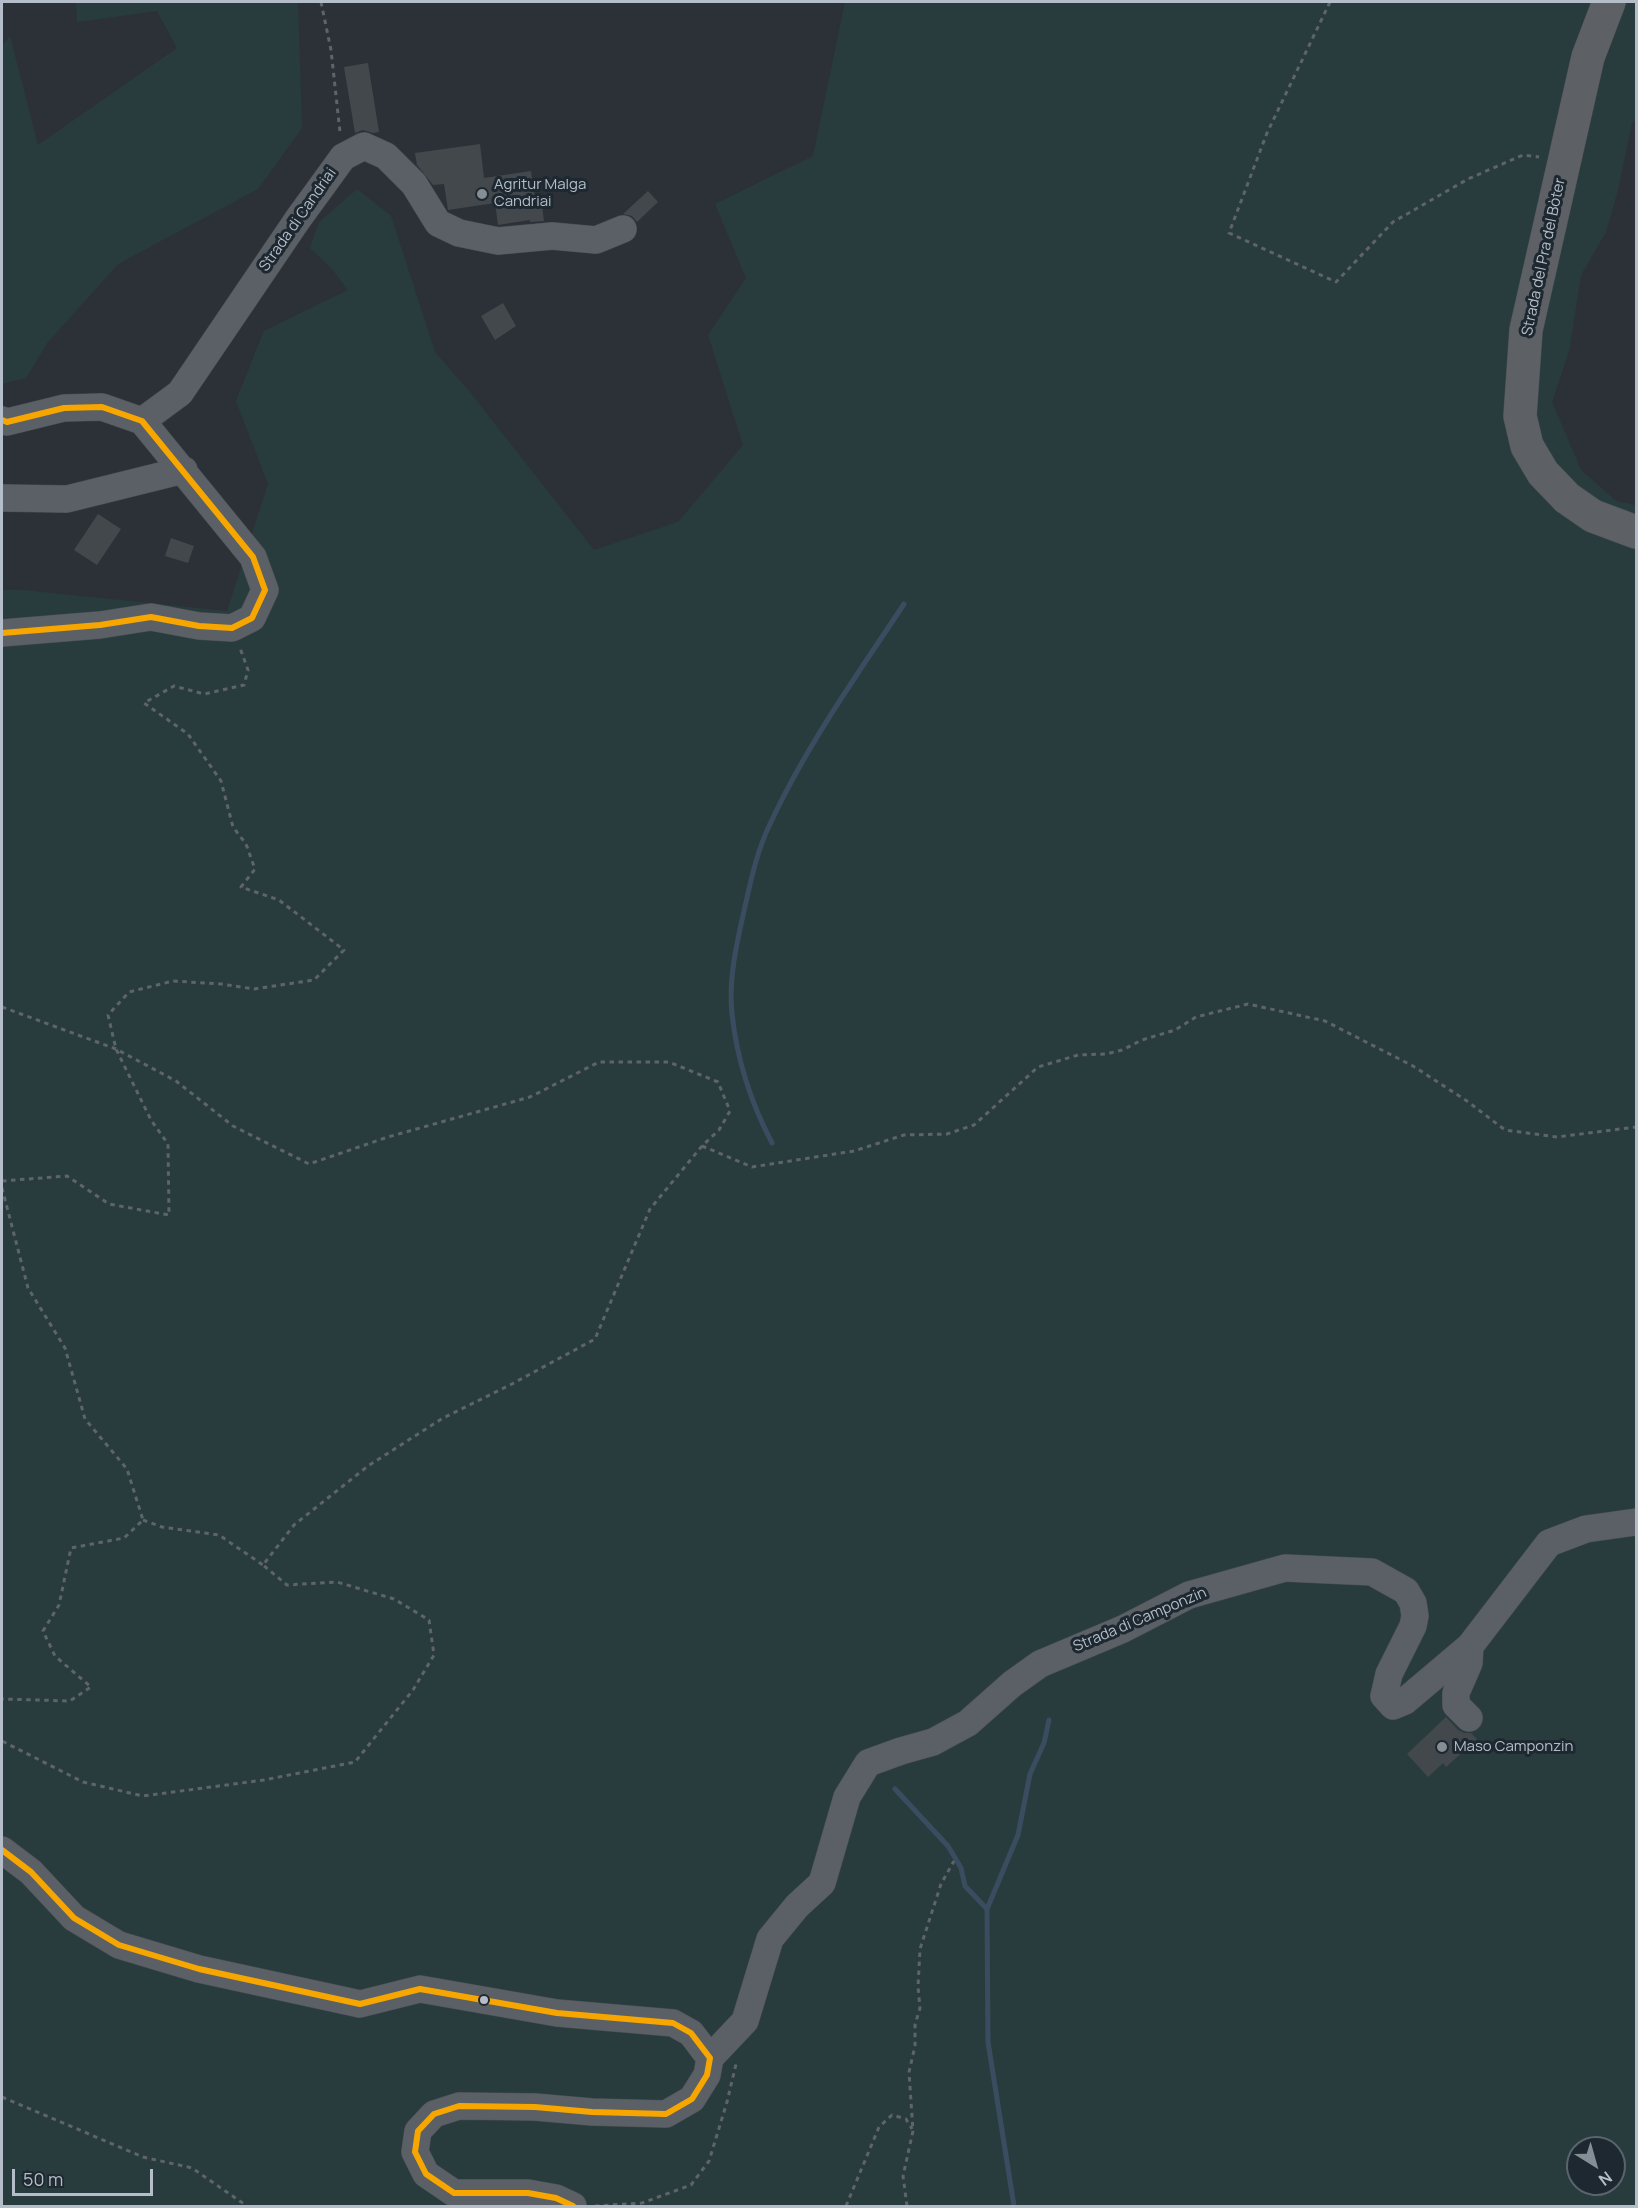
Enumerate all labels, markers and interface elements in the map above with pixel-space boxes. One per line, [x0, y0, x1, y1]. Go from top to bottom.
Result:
street label: Strada di Candriai [256, 165, 340, 275]
place label: Agritur Malga Candriai [494, 176, 586, 211]
street label: Strada del Pra del Bòter [1518, 177, 1570, 337]
marker: Agritur Malga Candriai [475, 187, 489, 201]
street label: Strada di Camponzin [1071, 1584, 1209, 1656]
place label: Maso Camponzin [1454, 1738, 1573, 1756]
marker: Maso Camponzin [1435, 1740, 1449, 1754]
unlabelled marker [478, 1994, 490, 2006]
north arrow [1566, 2136, 1626, 2196]
scale bar [15, 2157, 156, 2195]
text: 50 m [23, 2167, 63, 2191]
text: N [1594, 2167, 1617, 2191]

